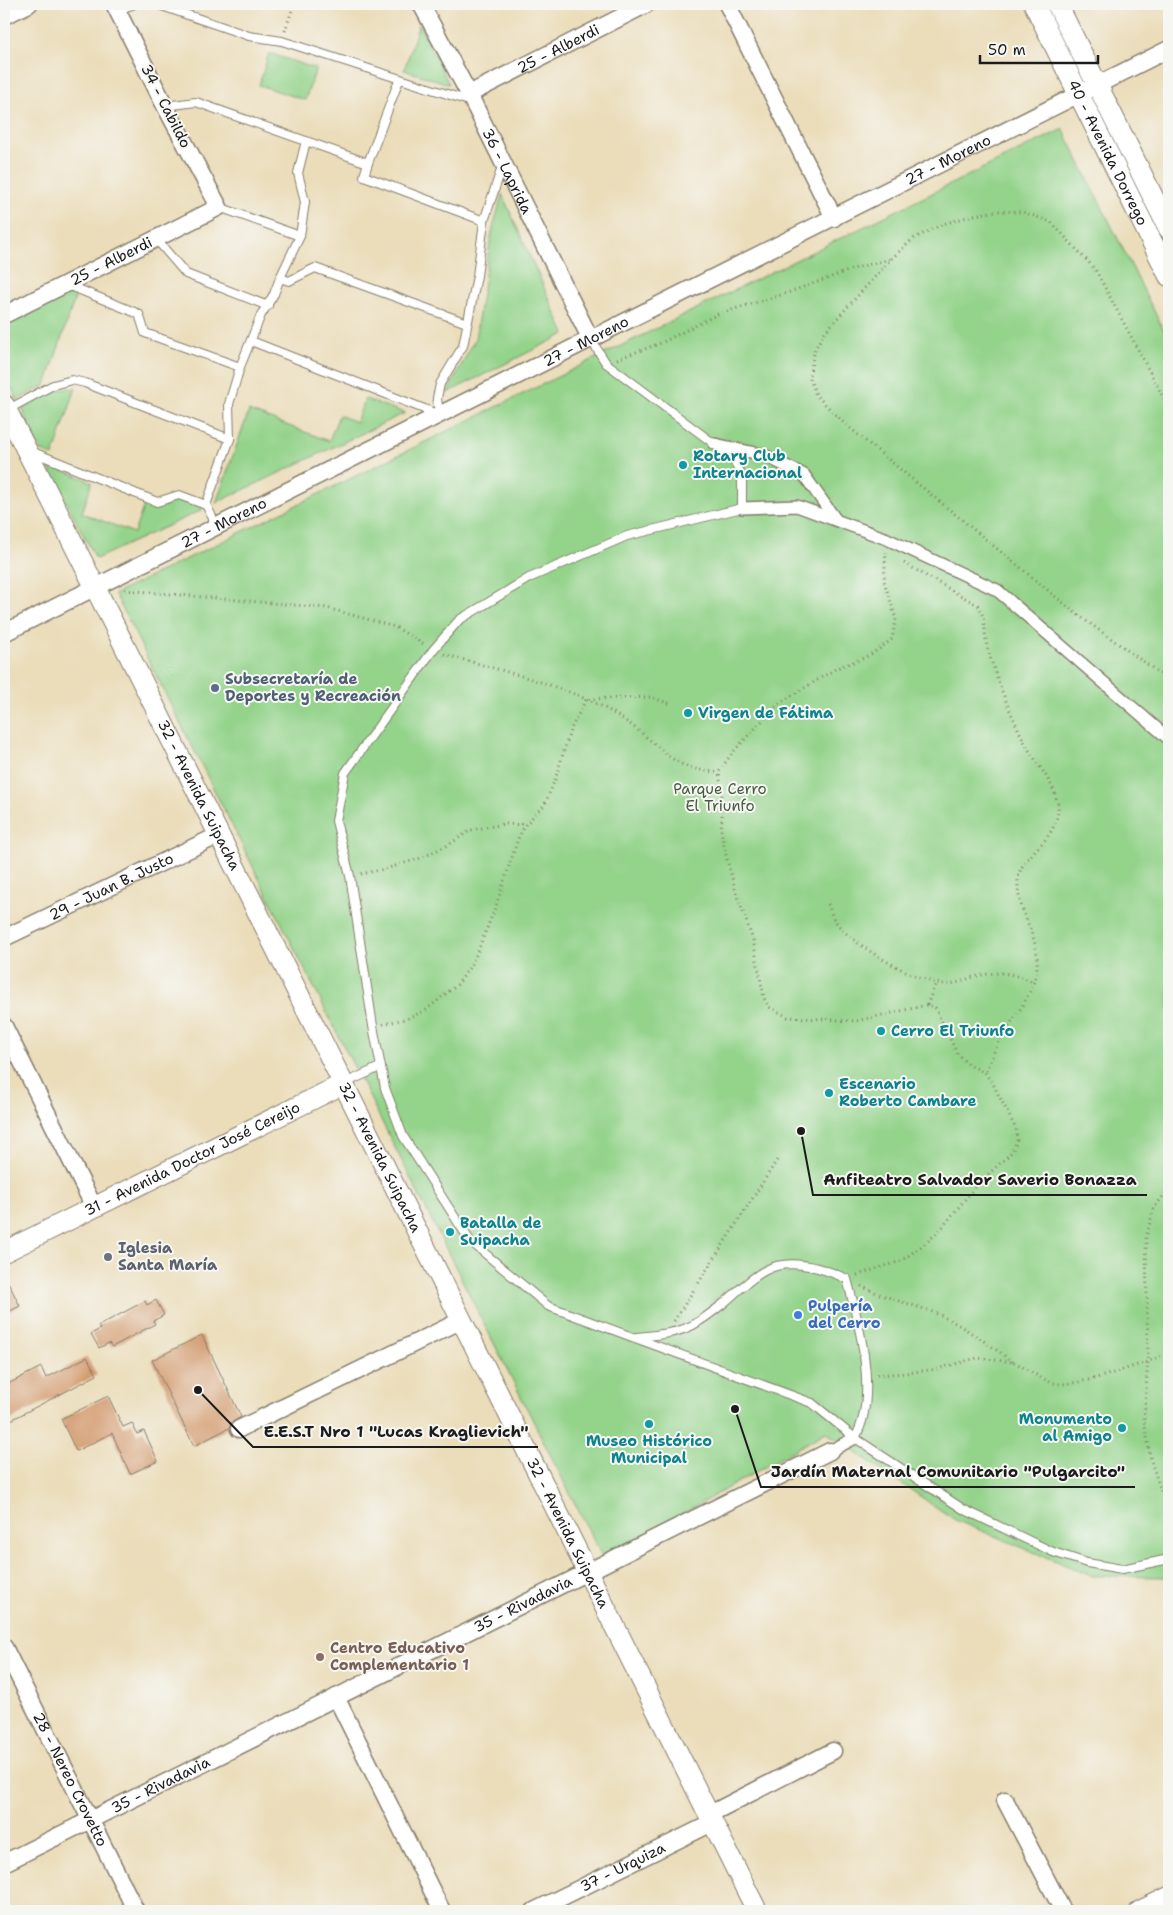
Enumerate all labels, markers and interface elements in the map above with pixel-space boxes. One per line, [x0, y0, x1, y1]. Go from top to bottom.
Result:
street label: 25 - Alberdi [514, 20, 603, 78]
scale bar [980, 32, 1098, 64]
text: 50 m [988, 40, 1026, 60]
street label: 34 - Cabildo [136, 61, 196, 151]
street label: 40 - Avenida Dorrego [1063, 76, 1152, 229]
street label: 36 - Laprida [478, 125, 537, 218]
street label: 27 - Moreno [902, 130, 994, 190]
street label: 25 - Alberdi [67, 232, 156, 290]
street label: 27 - Moreno [540, 311, 632, 371]
place label: Rotary Club Internacional [693, 446, 802, 483]
marker: Rotary Club Internacional [677, 459, 689, 471]
street label: 27 - Moreno [178, 493, 270, 553]
place label: Subsecretaría de Deportes y Recreación [225, 669, 401, 706]
marker: Subsecretaría de Deportes y Recreación [209, 682, 221, 694]
place label: Virgen de Fátima [698, 703, 834, 723]
marker: Virgen de Fátima [682, 707, 694, 719]
street label: 32 - Avenida Suipacha [153, 716, 245, 874]
park label: Parque Cerro El Triunfo [673, 779, 767, 816]
street label: 29 - Juan B. Justo [46, 848, 177, 925]
place label: Cerro El Triunfo [891, 1021, 1015, 1041]
marker: Cerro El Triunfo [875, 1025, 887, 1037]
place label: Escenario Roberto Cambare [839, 1074, 977, 1111]
street label: 32 - Avenida Suipacha [334, 1079, 426, 1236]
marker: Escenario Roberto Cambare [823, 1087, 835, 1099]
street label: 31 - Avenida Doctor José Cereijo [81, 1097, 303, 1221]
callout: Anfiteatro Salvador Saverio Bonazza [813, 1164, 1147, 1195]
text: Anfiteatro Salvador Saverio Bonazza [823, 1169, 1137, 1190]
place label: Batalla de Suipacha [460, 1213, 541, 1250]
marker: Batalla de Suipacha [444, 1226, 456, 1238]
place label: Iglesia Santa María [118, 1238, 218, 1275]
marker: Iglesia Santa María [102, 1251, 114, 1263]
place label: Pulpería del Cerro [808, 1296, 881, 1333]
marker: Pulpería del Cerro [792, 1309, 804, 1321]
place label: Monumento al Amigo [1019, 1409, 1112, 1446]
callout: E.E.S.T Nro 1 "Lucas Kraglievich" [253, 1416, 538, 1447]
marker: Museo Histórico Municipal [643, 1418, 655, 1430]
text: E.E.S.T Nro 1 "Lucas Kraglievich" [263, 1421, 529, 1442]
marker: Monumento al Amigo [1116, 1422, 1128, 1434]
place label: Museo Histórico Municipal [586, 1431, 712, 1468]
street label: 32 - Avenida Suipacha [522, 1454, 614, 1612]
callout: Jardín Maternal Comunitario "Pulgarcito" [761, 1456, 1135, 1487]
text: Jardín Maternal Comunitario "Pulgarcito" [771, 1461, 1125, 1482]
street label: 35 - Rivadavia [470, 1571, 576, 1637]
place label: Centro Educativo Complementario 1 [330, 1638, 469, 1675]
marker: Centro Educativo Complementario 1 [314, 1651, 326, 1663]
street label: 28 - Nereo Crovetto [28, 1709, 112, 1850]
street label: 35 - Rivadavia [108, 1752, 214, 1818]
street label: 37 - Urquiza [577, 1837, 669, 1897]

